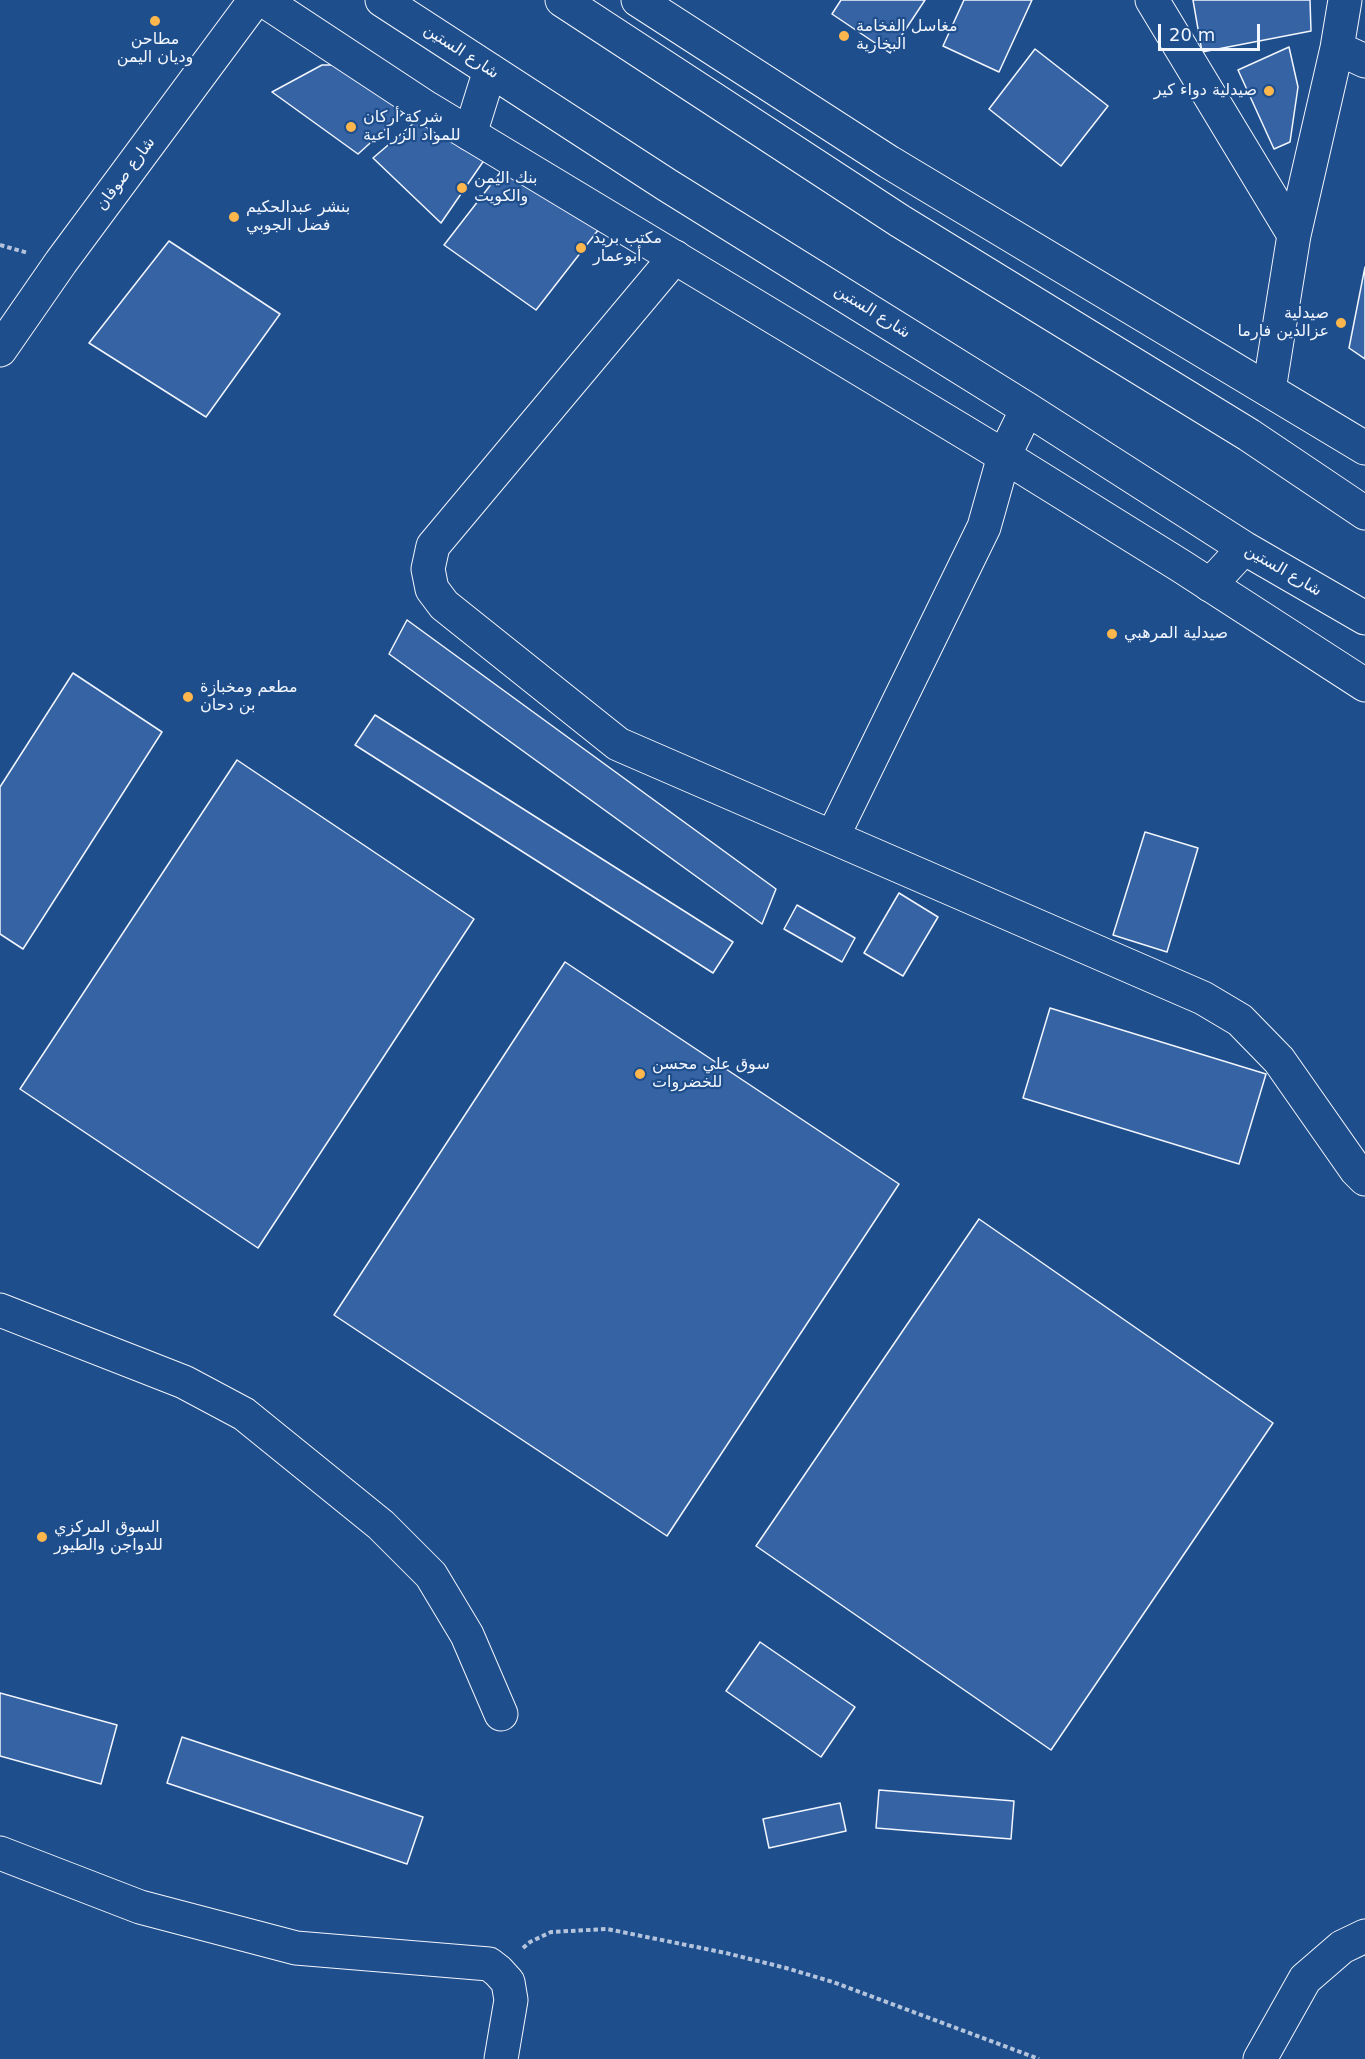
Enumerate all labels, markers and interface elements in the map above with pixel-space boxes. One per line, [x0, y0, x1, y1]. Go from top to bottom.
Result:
scale bar [1161, 12, 1263, 50]
marker: مطاحن وديان اليمن [148, 14, 162, 28]
place label: مغاسل الفخامة البخارية [856, 17, 958, 55]
street label: شارع الستين [420, 21, 502, 83]
text: 20 m [1169, 24, 1215, 45]
marker: مغاسل الفخامة البخارية [837, 29, 851, 43]
place label: مطاحن وديان اليمن [117, 30, 193, 68]
place label: صيدلية دواء كير [1154, 81, 1257, 101]
marker: صيدلية دواء كير [1262, 84, 1276, 98]
place label: شركة أركان للمواد الزراعية [363, 108, 461, 146]
marker: شركة أركان للمواد الزراعية [344, 120, 358, 134]
street label: شارع صوفان [92, 134, 160, 214]
place label: بنك اليمن والكويت [474, 169, 537, 207]
marker: بنك اليمن والكويت [455, 181, 469, 195]
place label: بنشر عبدالحكيم فضل الجوبي [246, 198, 350, 236]
marker: بنشر عبدالحكيم فضل الجوبي [227, 210, 241, 224]
place label: مكتب بريد أبوعمار [593, 229, 662, 267]
marker: مكتب بريد أبوعمار [574, 241, 588, 255]
street label: شارع الستين [830, 281, 914, 343]
place label: صيدلية عزالدين فارما [1237, 304, 1329, 342]
marker: صيدلية عزالدين فارما [1334, 316, 1348, 330]
street label: شارع الستين [1241, 541, 1325, 601]
place label: صيدلية المرهبي [1124, 624, 1228, 644]
marker: صيدلية المرهبي [1105, 627, 1119, 641]
place label: مطعم ومخبازة بن دحان [200, 678, 298, 716]
marker: مطعم ومخبازة بن دحان [181, 690, 195, 704]
place label: سوق علي محسن للخضروات [652, 1055, 770, 1093]
marker: سوق علي محسن للخضروات [633, 1067, 647, 1081]
place label: السوق المركزي للدواجن والطيور [54, 1518, 163, 1556]
marker: السوق المركزي للدواجن والطيور [35, 1530, 49, 1544]

